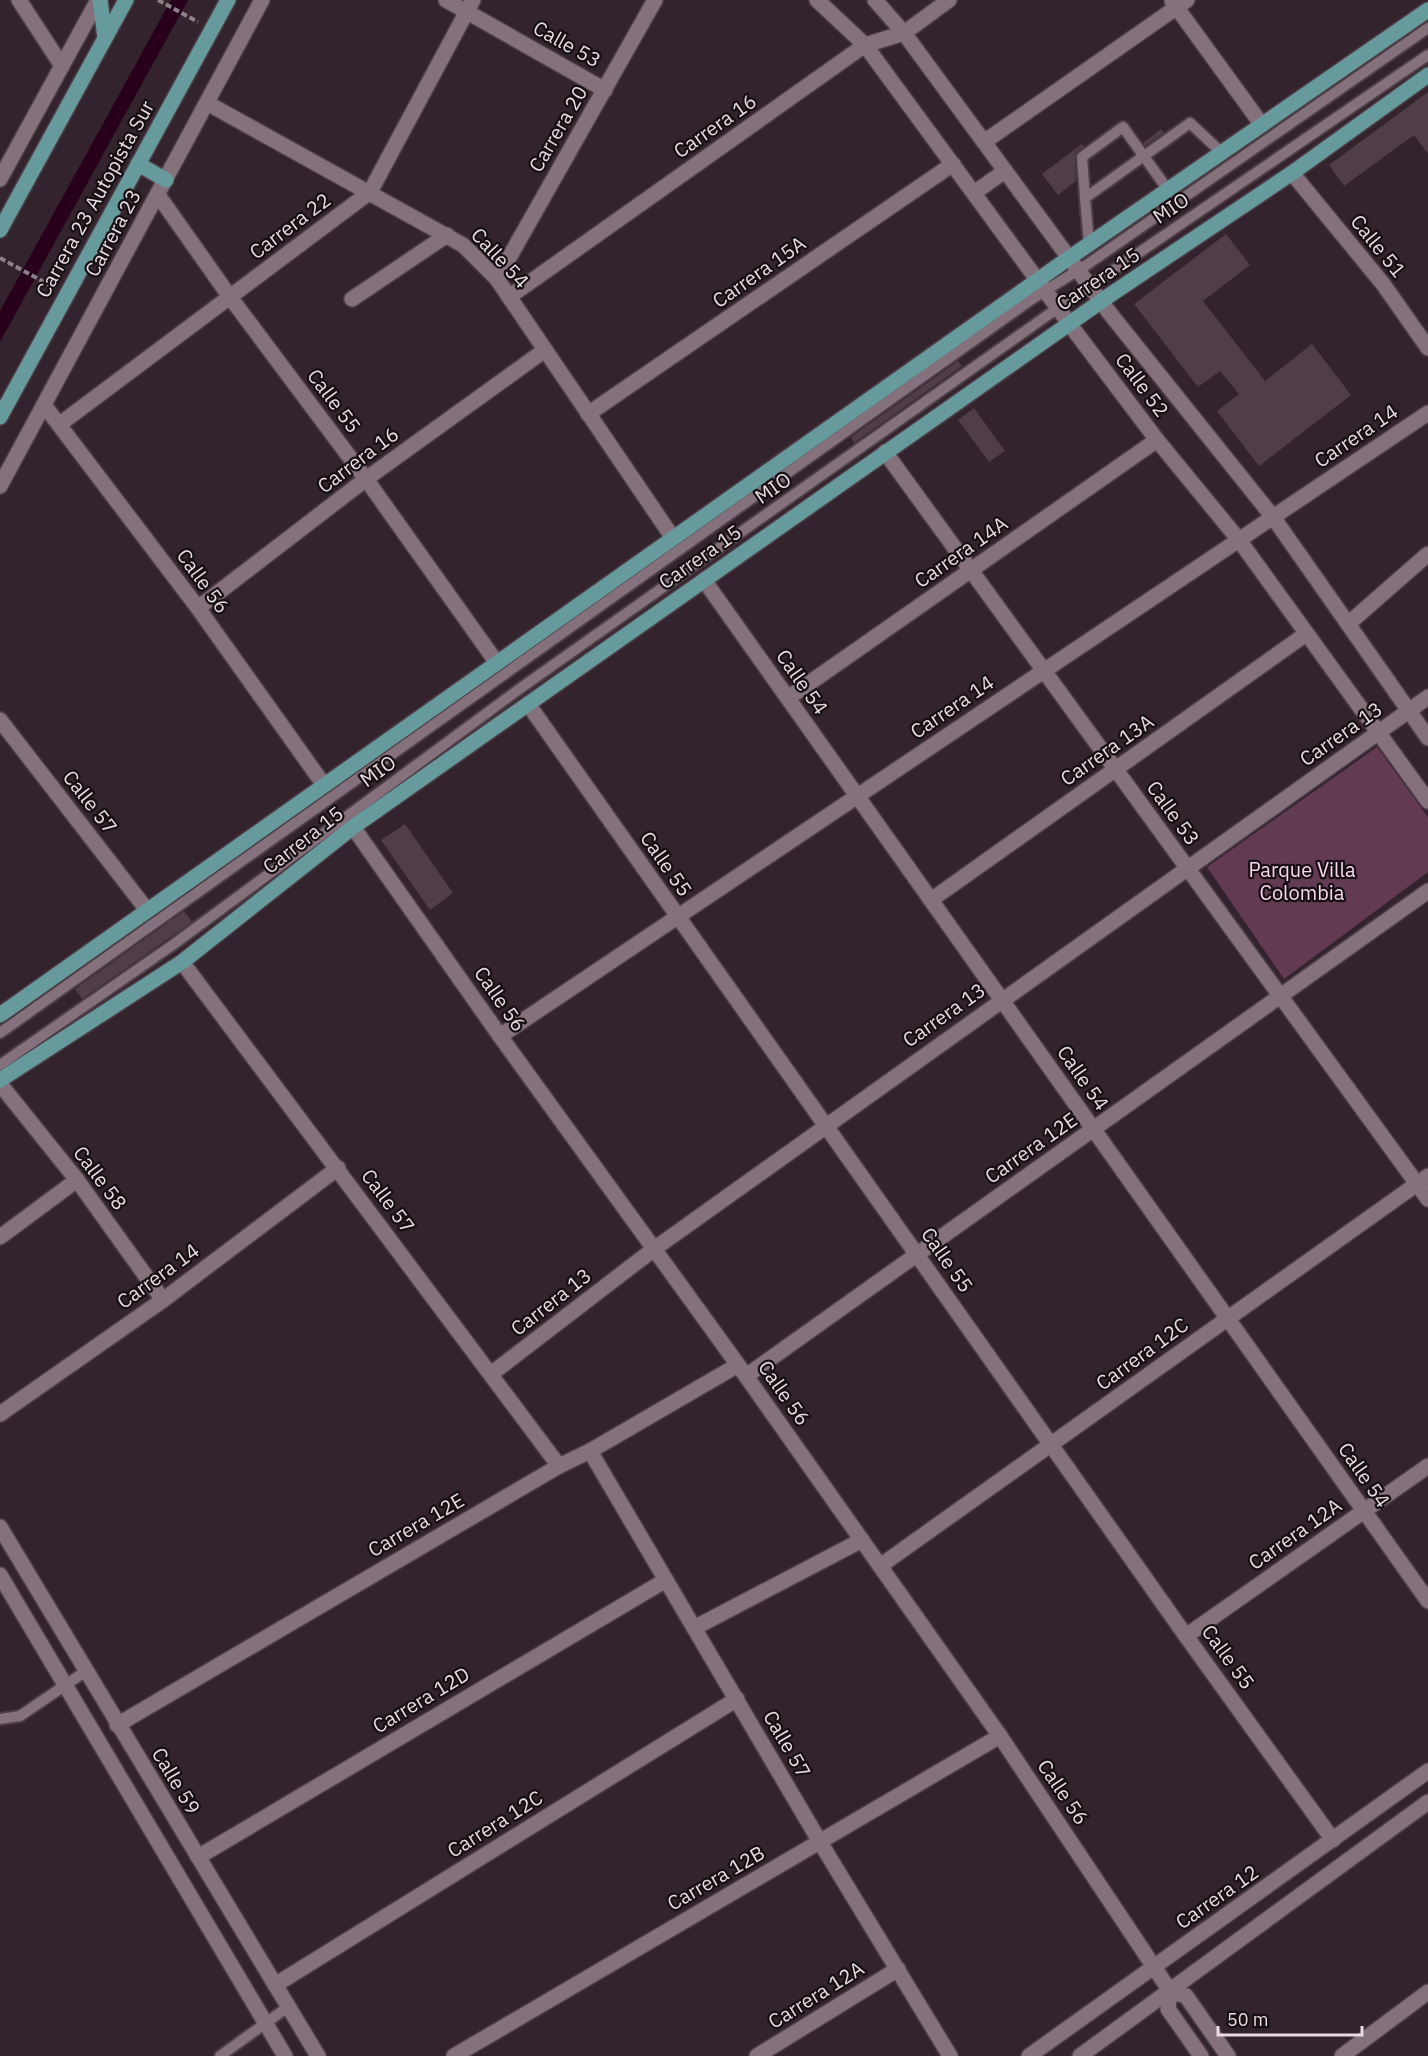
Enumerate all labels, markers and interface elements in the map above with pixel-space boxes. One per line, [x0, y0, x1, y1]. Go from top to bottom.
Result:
street label: Calle 53 [529, 14, 606, 73]
street label: Carrera 20 [522, 81, 593, 177]
street label: Carrera 16 [668, 87, 762, 164]
street label: Carrera 23 Autopista Sur [31, 96, 159, 302]
street label: Carrera 23 [80, 185, 146, 281]
street label: Carrera 22 [244, 186, 336, 265]
street label: MIO [1147, 186, 1194, 230]
street label: Calle 51 [1345, 209, 1412, 283]
street label: Calle 54 [465, 222, 535, 294]
street label: Carrera 15A [707, 229, 811, 314]
street label: Carrera 15 [1051, 241, 1145, 316]
street label: Calle 52 [1109, 347, 1175, 422]
street label: Calle 55 [301, 363, 367, 438]
street label: Carrera 14 [1309, 398, 1403, 473]
street label: Carrera 16 [312, 420, 404, 499]
street label: MIO [749, 466, 796, 510]
street label: Carrera 14A [909, 509, 1013, 594]
street label: Carrera 15 [653, 518, 747, 595]
street label: Calle 56 [171, 543, 236, 618]
street label: Calle 54 [770, 644, 835, 720]
street label: Carrera 14 [905, 669, 999, 744]
street label: Carrera 13 [1294, 695, 1388, 772]
street label: Carrera 13A [1055, 707, 1159, 792]
street label: MIO [354, 748, 401, 793]
street label: Calle 57 [57, 764, 124, 839]
street label: Calle 53 [1141, 775, 1206, 850]
street label: Carrera 15 [257, 800, 349, 880]
street label: Calle 55 [634, 826, 699, 902]
park label: Parque Villa Colombia [1248, 856, 1356, 906]
street label: Calle 56 [468, 961, 533, 1037]
street label: Carrera 13 [897, 976, 991, 1053]
street label: Calle 54 [1051, 1040, 1116, 1116]
street label: Carrera 12E [979, 1106, 1082, 1189]
street label: Calle 58 [67, 1140, 133, 1215]
street label: Calle 57 [355, 1163, 421, 1238]
street label: Calle 55 [915, 1222, 980, 1298]
street label: Carrera 14 [111, 1237, 204, 1315]
street label: Carrera 13 [505, 1262, 597, 1342]
street label: Carrera 12C [1090, 1311, 1193, 1396]
street label: Calle 56 [752, 1355, 817, 1431]
street label: Calle 54 [1332, 1437, 1397, 1513]
street label: Carrera 12E [363, 1486, 469, 1563]
street label: Carrera 12A [1243, 1491, 1347, 1576]
street label: Calle 55 [1196, 1619, 1261, 1694]
street label: Carrera 12D [367, 1660, 474, 1739]
street label: Calle 57 [757, 1705, 818, 1782]
street label: Calle 59 [146, 1742, 207, 1819]
street label: Calle 56 [1032, 1754, 1095, 1830]
street label: Carrera 12C [442, 1784, 548, 1864]
street label: Carrera 12B [662, 1839, 769, 1916]
street label: Carrera 12 [1170, 1858, 1264, 1935]
street label: Carrera 12A [763, 1954, 869, 2035]
scale bar [1218, 1999, 1362, 2037]
text: 50 m [1227, 2008, 1269, 2031]

